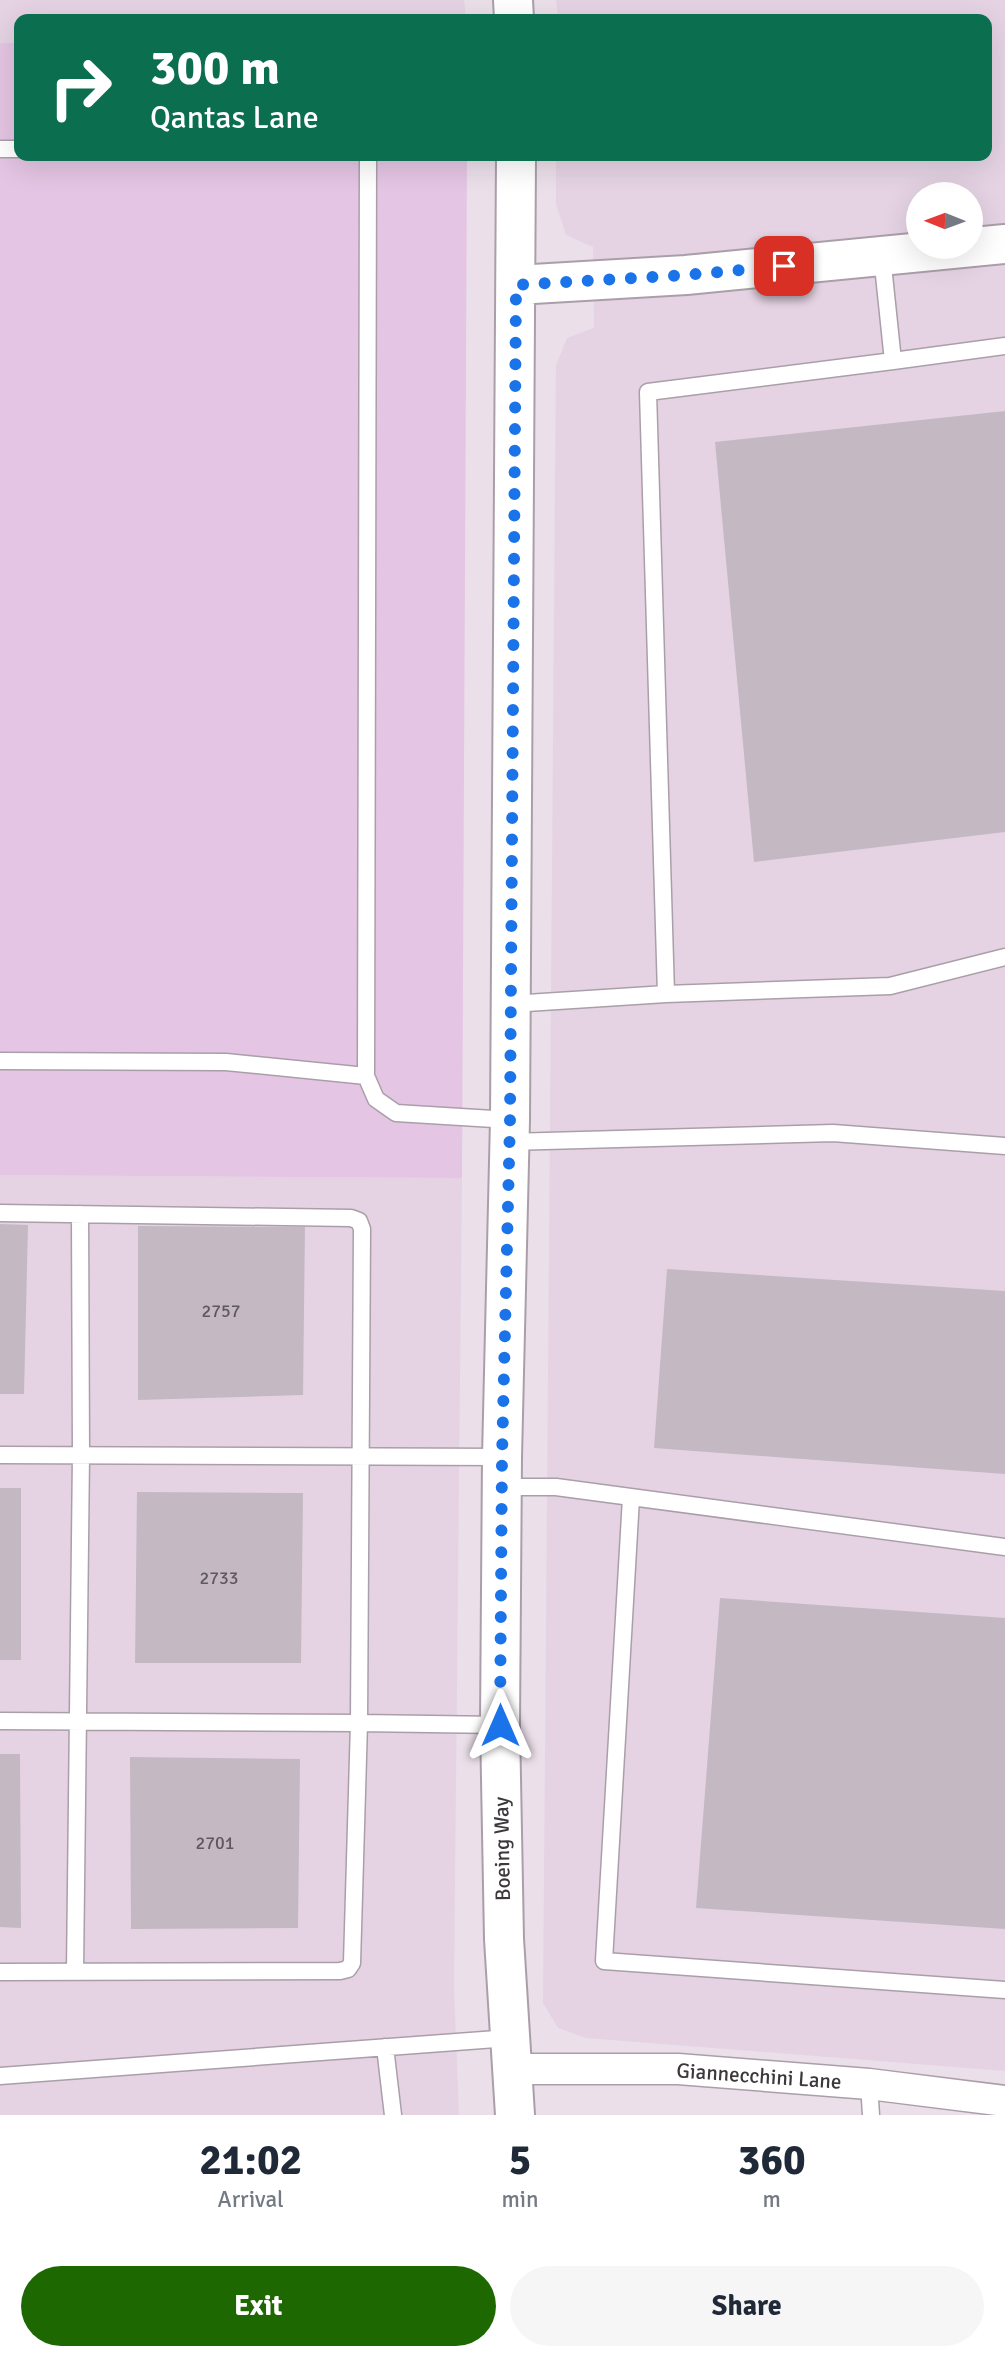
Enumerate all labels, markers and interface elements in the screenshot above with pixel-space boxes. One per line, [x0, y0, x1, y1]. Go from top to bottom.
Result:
text: 300 m [150, 38, 280, 98]
icon: right [35, 42, 126, 133]
text: Qantas Lane [150, 98, 319, 137]
north arrow [906, 182, 984, 259]
map controls [906, 182, 983, 259]
pin [754, 236, 814, 296]
icon: arrive [765, 247, 803, 285]
house number: 2757 [202, 1300, 240, 1322]
house number: 2733 [200, 1567, 238, 1589]
position arrow [463, 1688, 537, 1762]
street label: Boeing Way [488, 1796, 516, 1901]
house number: 2701 [196, 1832, 234, 1854]
street label: Giannecchini Lane [676, 2057, 842, 2095]
text: 21:02 [199, 2135, 302, 2186]
text: 5 [509, 2135, 531, 2186]
text: 360 [738, 2135, 806, 2186]
text: Arrival [218, 2185, 284, 2214]
text: min [501, 2185, 539, 2214]
text: m [763, 2185, 781, 2214]
button: Exit [21, 2266, 496, 2346]
button: Share [510, 2266, 984, 2346]

